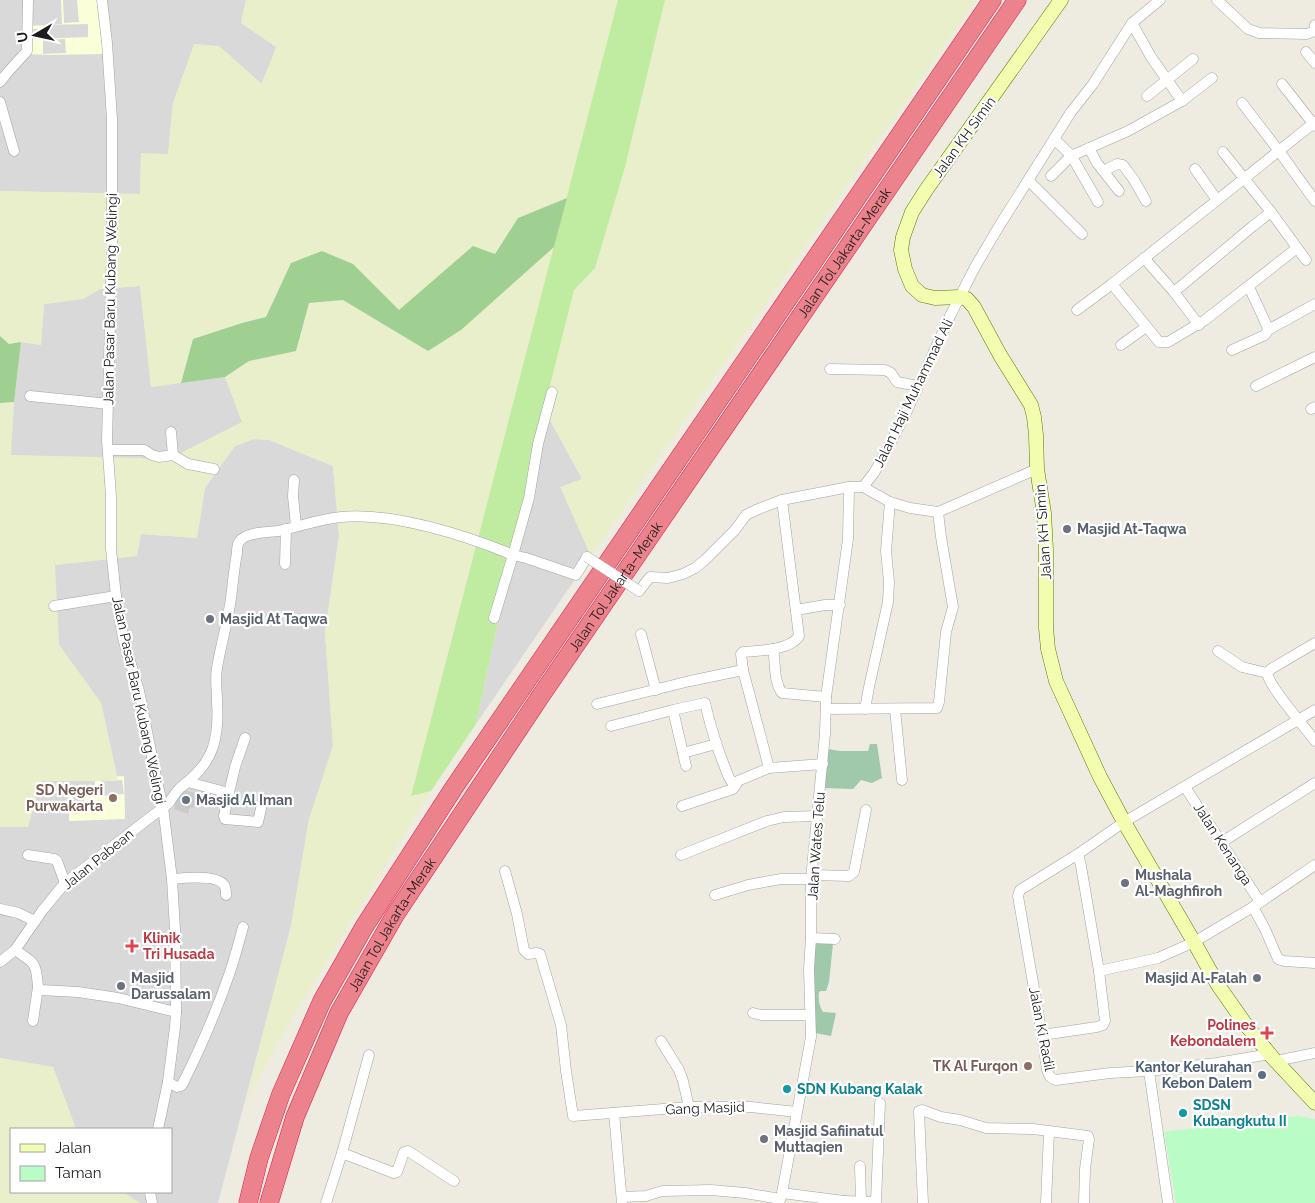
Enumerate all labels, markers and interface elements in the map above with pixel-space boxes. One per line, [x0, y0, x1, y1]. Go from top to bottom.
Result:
north arrow [10, 10, 60, 60]
text: U [13, 31, 31, 43]
street label: Jalan KH Simin [929, 93, 999, 181]
street label: Jalan Tol Jakarta–Merak [794, 184, 895, 321]
street label: Jalan Pasar Baru Kubang Welingi [100, 193, 120, 405]
street label: Jalan Haji Muhammad Ali [870, 316, 956, 470]
street label: Jalan KH Simin [1032, 484, 1054, 580]
street label: Jalan Tol Jakarta–Merak [565, 518, 666, 655]
place label: Masjid At-Taqwa [1077, 521, 1187, 537]
marker: Masjid At-Taqwa [1061, 523, 1073, 535]
street label: Jalan Pasar Baru Kubang Welingi [109, 595, 169, 805]
place label: Masjid At Taqwa [220, 611, 328, 627]
marker: Masjid At Taqwa [204, 613, 216, 625]
place label: SD Negeri Purwakarta [26, 782, 103, 814]
street label: Jalan Wates Telu [804, 791, 828, 901]
marker: SD Negeri Purwakarta [107, 792, 119, 804]
place label: Masjid Al Iman [196, 792, 292, 808]
marker: Masjid Al Iman [180, 794, 192, 806]
street label: Jalan Kenanga [1191, 800, 1255, 888]
street label: Jalan Pabean [59, 826, 137, 892]
street label: Jalan Tol Jakarta–Merak [345, 854, 439, 994]
place label: Mushala Al-Maghfiroh [1135, 867, 1222, 899]
marker: Mushala Al-Maghfiroh [1119, 877, 1131, 889]
place label: Klinik Tri Husada [143, 930, 214, 962]
marker: Klinik Tri Husada [125, 939, 139, 953]
place label: Masjid Darussalam [131, 970, 210, 1002]
place label: Masjid Al-Falah [1145, 970, 1247, 986]
marker: Masjid Al-Falah [1251, 972, 1263, 984]
marker: Masjid Darussalam [115, 980, 127, 992]
street label: Jalan Ki Radil [1026, 986, 1058, 1073]
place label: Polines Kebondalem [1170, 1017, 1256, 1049]
marker: Polines Kebondalem [1260, 1026, 1274, 1040]
place label: TK Al Furqon [933, 1058, 1018, 1074]
place label: Kantor Kelurahan Kebon Dalem [1135, 1059, 1252, 1091]
marker: TK Al Furqon [1022, 1060, 1034, 1072]
marker: Kantor Kelurahan Kebon Dalem [1256, 1069, 1268, 1081]
place label: SDN Kubang Kalak [797, 1081, 923, 1097]
marker: SDN Kubang Kalak [781, 1083, 793, 1095]
place label: SDSN Kubangkutu II [1193, 1097, 1287, 1129]
street label: Gang Masjid [665, 1099, 745, 1117]
marker: SDSN Kubangkutu II [1177, 1107, 1189, 1119]
place label: Masjid Safiinatul Muttaqien [774, 1123, 884, 1155]
legend [10, 1128, 172, 1193]
marker: Masjid Safiinatul Muttaqien [758, 1133, 770, 1145]
text: Jalan [55, 1139, 91, 1157]
text: Taman [55, 1164, 101, 1182]

